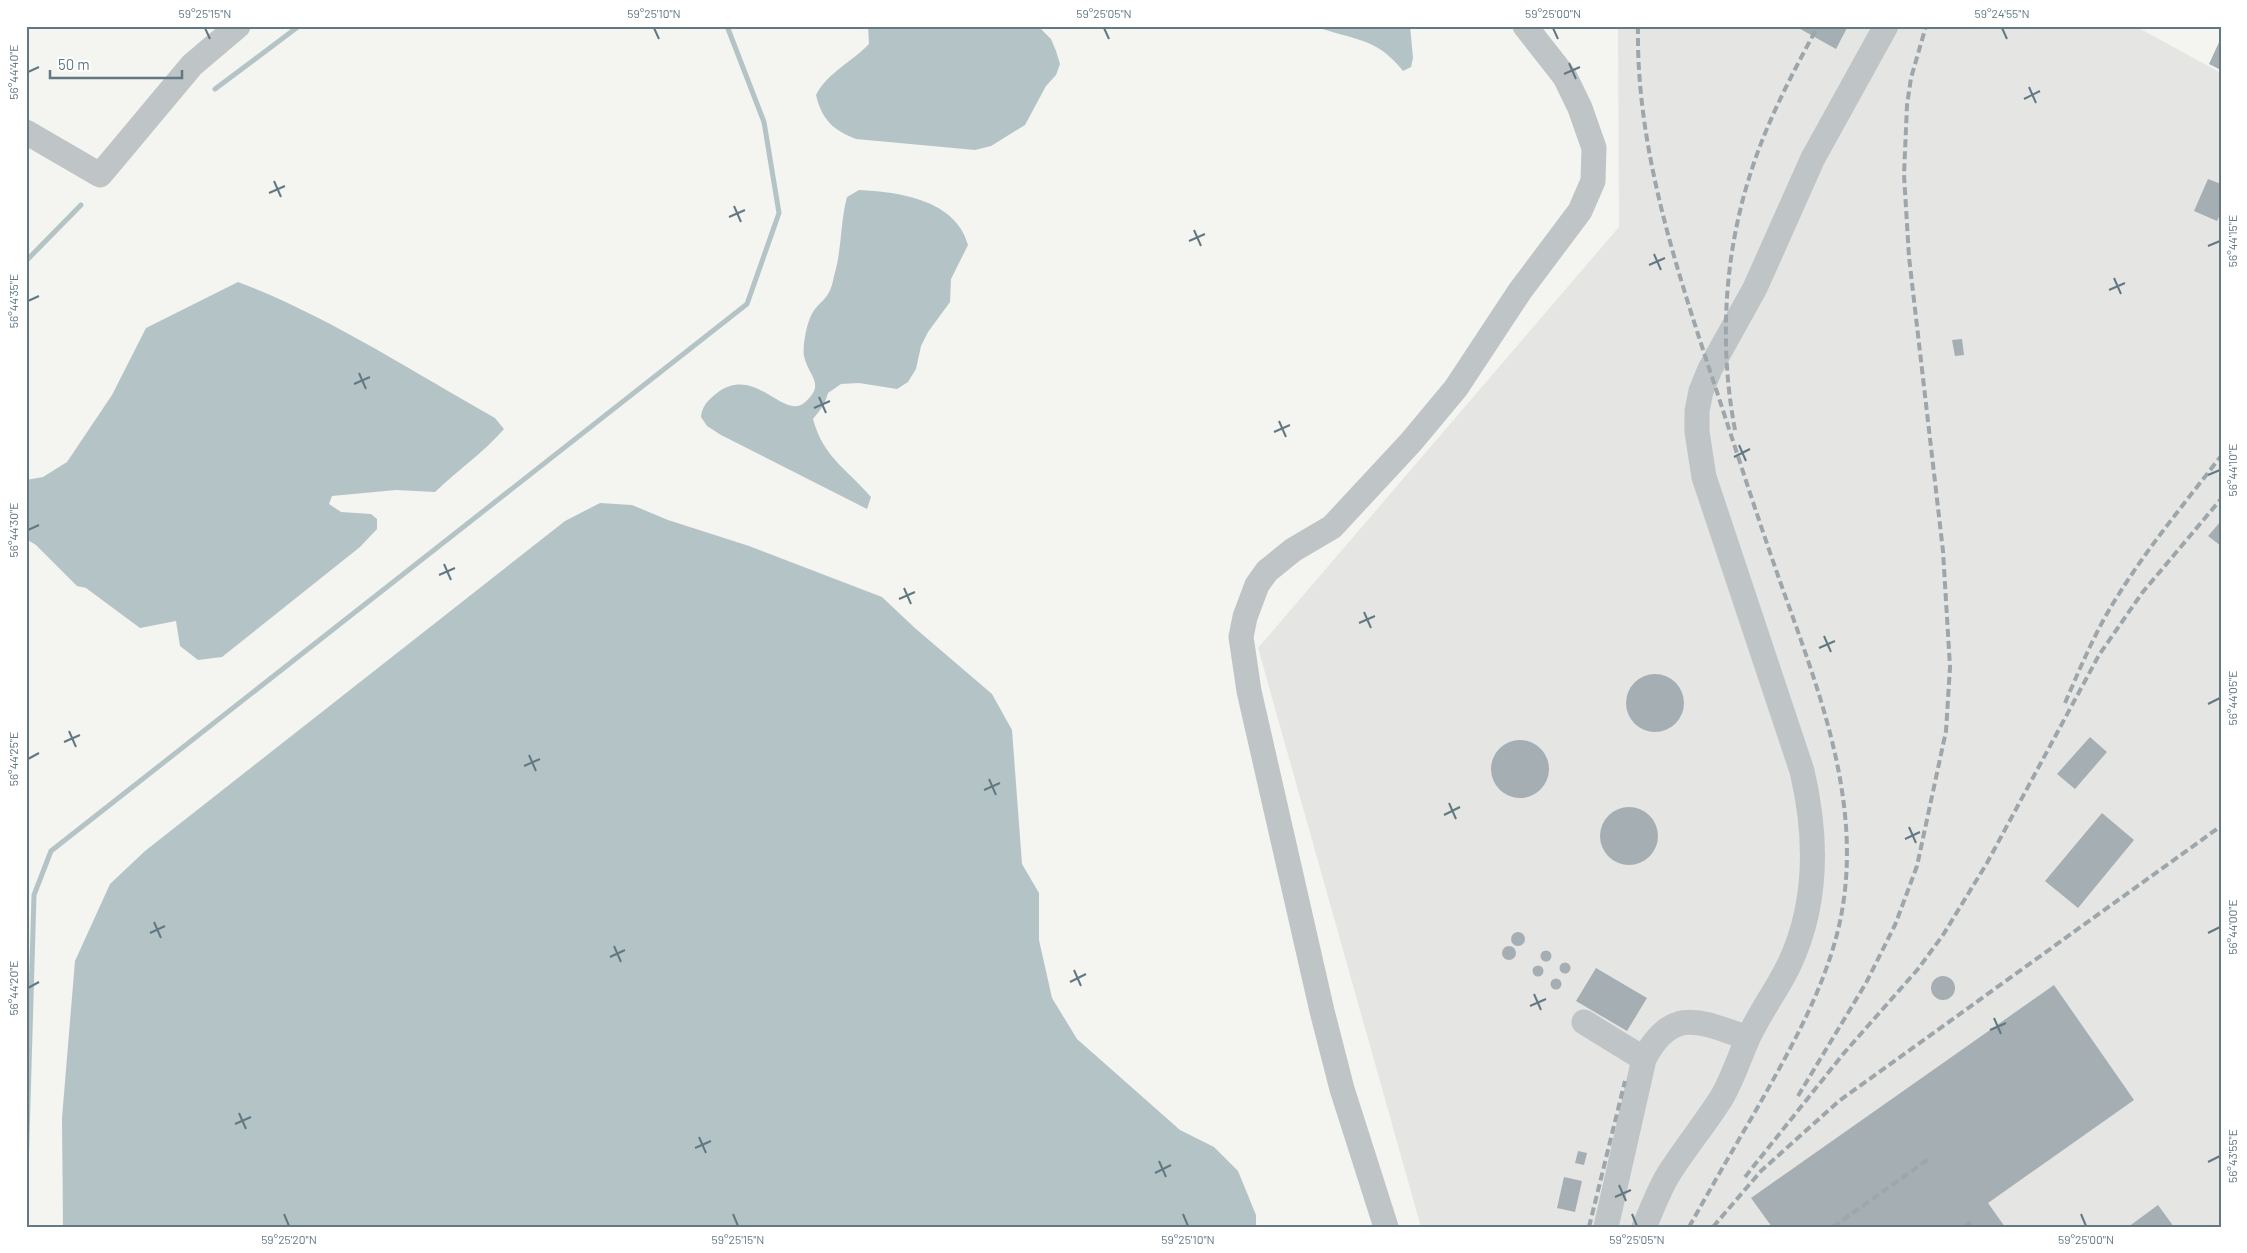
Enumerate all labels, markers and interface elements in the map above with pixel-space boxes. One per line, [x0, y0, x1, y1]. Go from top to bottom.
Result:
text: 59°25'15"N [179, 6, 231, 20]
text: 59°25'10"N [627, 6, 681, 20]
text: 59°25'05"N [1076, 6, 1132, 20]
text: 59°25'00"N [1525, 6, 1581, 20]
text: 59°24'55"N [1974, 6, 2030, 20]
text: 56°44'40"E [6, 44, 20, 100]
scale bar [50, 48, 182, 80]
text: 50 m [58, 55, 90, 73]
text: 56°44'15"E [2225, 215, 2239, 267]
text: 56°44'35"E [6, 274, 20, 328]
text: 56°44'10"E [2225, 444, 2239, 496]
text: 56°44'30"E [6, 503, 20, 557]
text: 56°44'05"E [2225, 671, 2239, 725]
text: 56°44'25"E [6, 732, 20, 786]
text: 56°44'00"E [2225, 899, 2239, 955]
text: 56°44'20"E [6, 960, 20, 1016]
text: 56°43'55"E [2225, 1129, 2239, 1183]
text: 59°25'20"N [261, 1232, 317, 1246]
text: 59°25'15"N [712, 1232, 764, 1246]
text: 59°25'10"N [1161, 1232, 1215, 1246]
text: 59°25'05"N [1609, 1232, 1665, 1246]
text: 59°25'00"N [2058, 1232, 2114, 1246]

